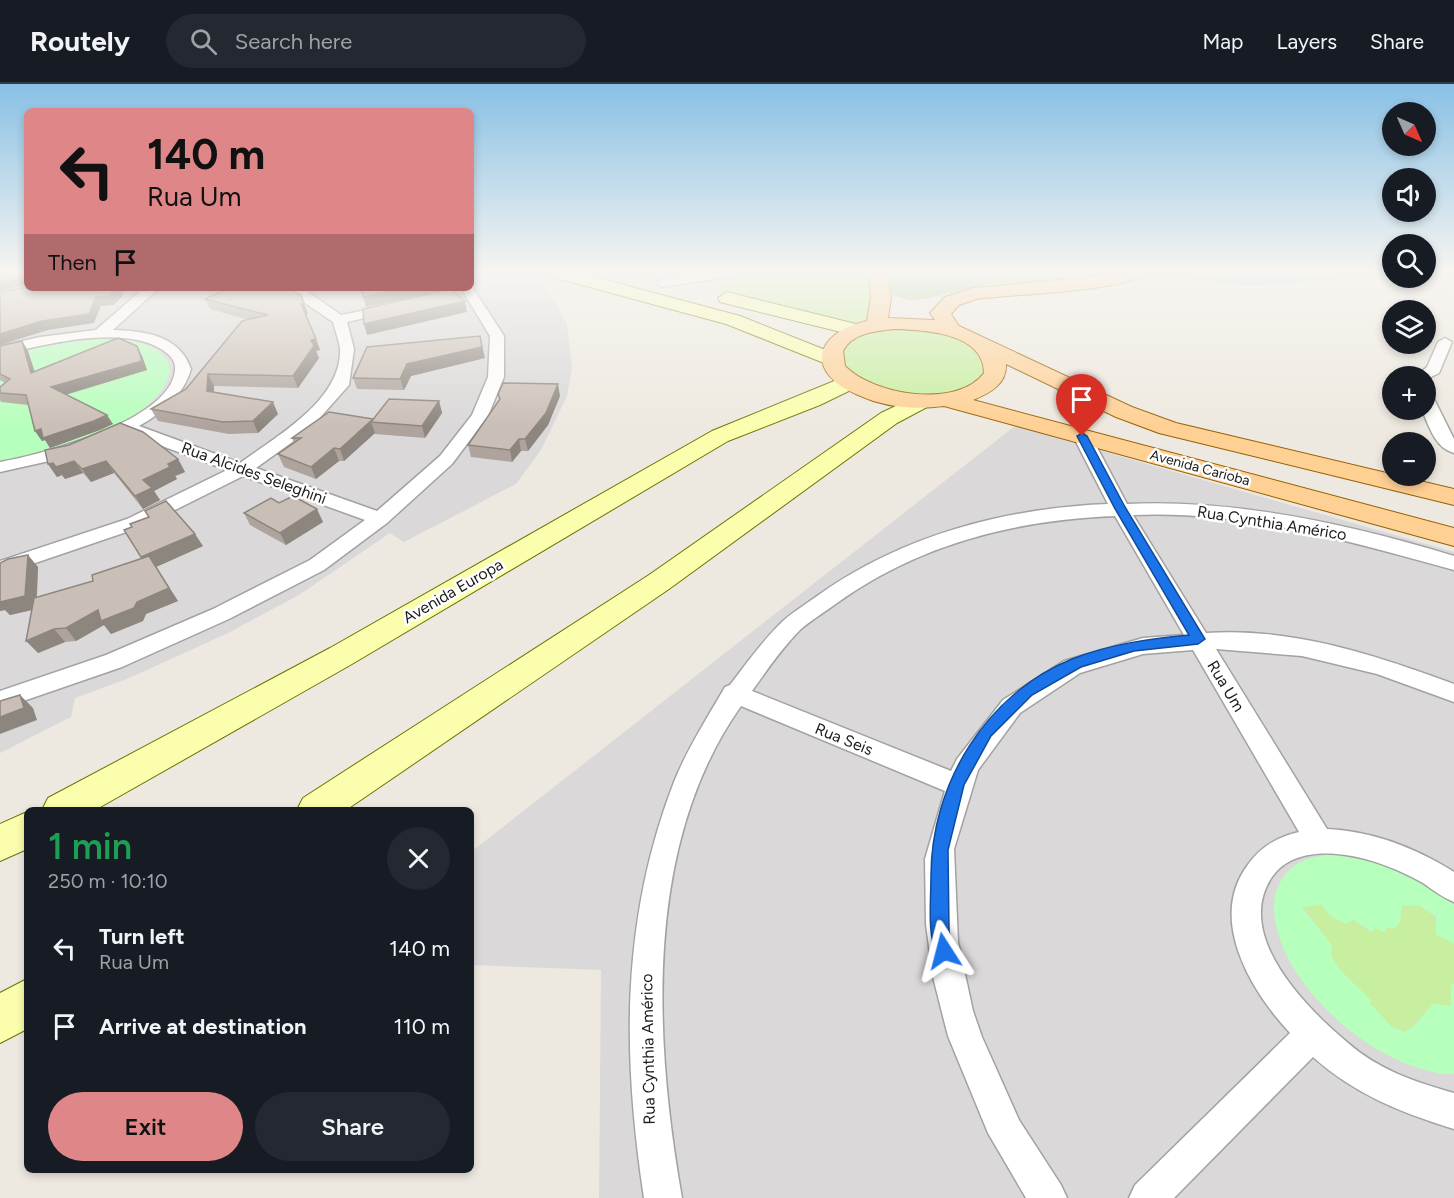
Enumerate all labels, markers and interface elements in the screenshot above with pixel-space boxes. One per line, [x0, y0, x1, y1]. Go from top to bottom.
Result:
search box [166, 14, 586, 68]
text: Routely [30, 24, 130, 58]
icon: search [187, 25, 220, 58]
text: Search here [235, 28, 352, 55]
text: Map [1203, 29, 1243, 54]
text: Layers [1276, 29, 1337, 54]
text: Share [1370, 29, 1424, 54]
north arrow [1382, 102, 1436, 156]
map controls [1382, 102, 1436, 486]
text: 140 m [147, 129, 265, 180]
icon: left [48, 132, 126, 210]
button: sound [1382, 168, 1436, 222]
text: Rua Um [147, 180, 241, 213]
button: search [1382, 234, 1436, 288]
icon: arrive [109, 246, 142, 279]
text: Then [48, 249, 97, 276]
button: layers [1382, 300, 1436, 354]
button: + [1382, 366, 1436, 420]
pin [1056, 374, 1107, 436]
icon: arrive [1065, 383, 1098, 416]
button: − [1382, 432, 1436, 486]
street label: Rua Alcides Seleghini [179, 438, 329, 508]
street label: Avenida Carioba [1148, 447, 1252, 489]
street label: Rua Cynthia Américo [1196, 502, 1348, 544]
street label: Avenida Europa [400, 555, 506, 627]
street label: Rua Um [1203, 657, 1249, 715]
street label: Rua Seis [812, 719, 876, 759]
text: 1 min [48, 825, 132, 868]
button: close [387, 827, 450, 890]
text: 250 m · 10:10 [48, 869, 168, 893]
position arrow [912, 919, 976, 983]
text: Turn left [99, 923, 185, 950]
icon: left [48, 932, 81, 965]
text: 140 m [389, 935, 450, 962]
text: Rua Um [99, 950, 169, 974]
street label: Rua Cynthia Américo [637, 973, 659, 1125]
icon: arrive [48, 1010, 81, 1043]
text: Arrive at destination [99, 1013, 307, 1040]
text: 110 m [394, 1013, 450, 1040]
button: Exit [48, 1092, 243, 1161]
button: Share [255, 1092, 450, 1161]

